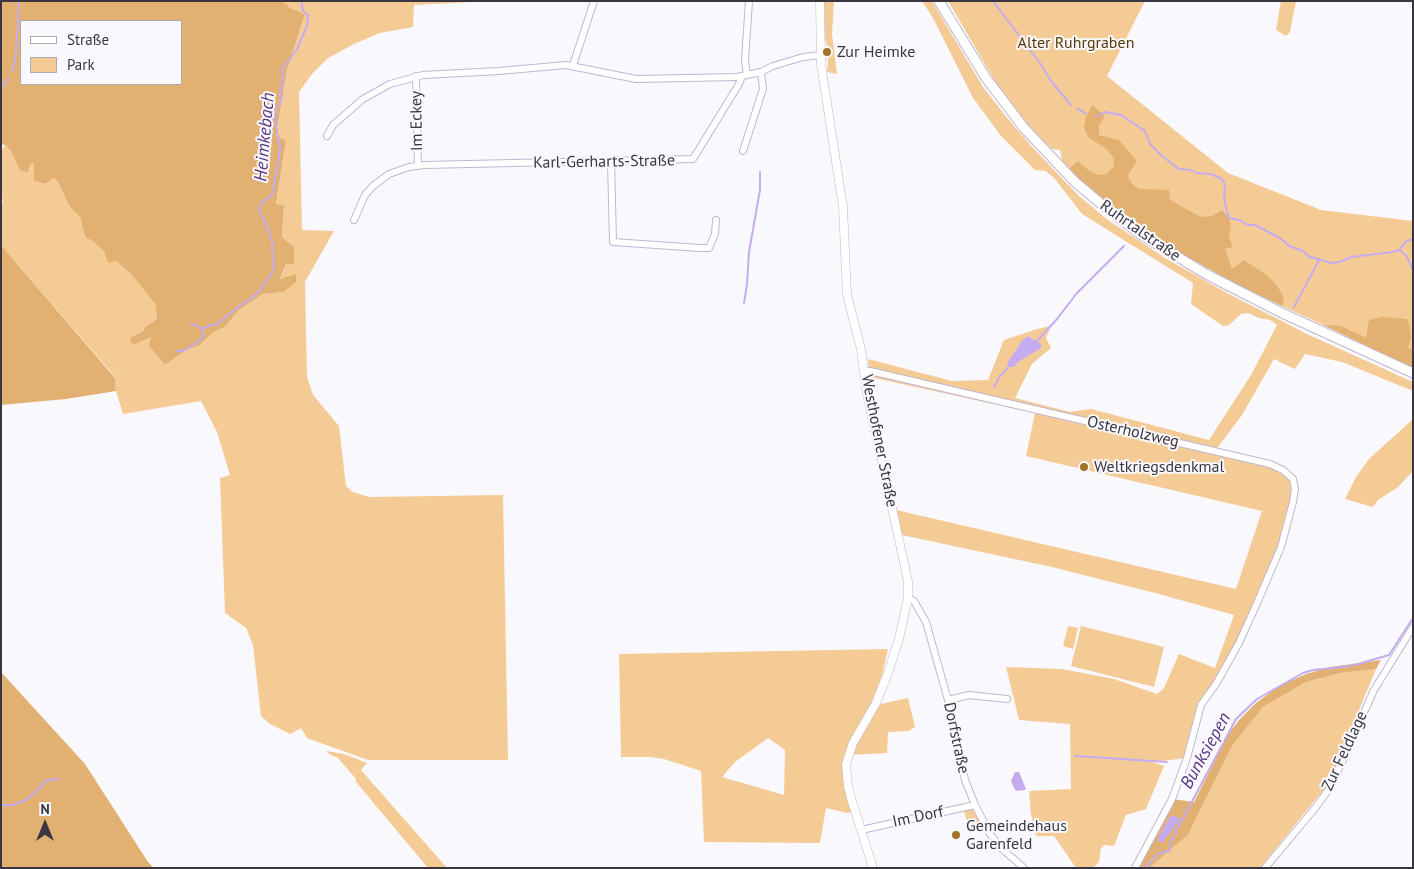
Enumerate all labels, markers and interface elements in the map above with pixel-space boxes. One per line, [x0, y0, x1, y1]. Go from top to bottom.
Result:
legend [20, 20, 182, 85]
text: Straße [67, 30, 109, 49]
park label: Alter Ruhrgraben [1018, 33, 1134, 53]
place label: Zur Heimke [837, 42, 915, 62]
marker: Zur Heimke [821, 46, 833, 58]
text: Park [67, 55, 95, 74]
street label: Im Eckey [407, 91, 427, 151]
water label: Heimkebach [250, 92, 280, 182]
street label: Karl-Gerharts-Straße [533, 151, 675, 173]
street label: Ruhrtalstraße [1096, 196, 1184, 266]
street label: Westhofener Straße [857, 373, 901, 509]
street label: Osterholzweg [1085, 412, 1181, 452]
place label: Weltkriegsdenkmal [1094, 457, 1224, 477]
marker: Weltkriegsdenkmal [1078, 461, 1090, 473]
street label: Dorfstraße [939, 700, 973, 776]
street label: Zur Feldlage [1318, 708, 1372, 794]
water label: Bunksiepen [1176, 709, 1236, 793]
north arrow [20, 799, 70, 849]
text: N [40, 800, 50, 818]
street label: Im Dorf [891, 802, 945, 832]
place label: Gemeindehaus Garenfeld [966, 816, 1067, 854]
marker: Gemeindehaus Garenfeld [950, 829, 962, 841]

